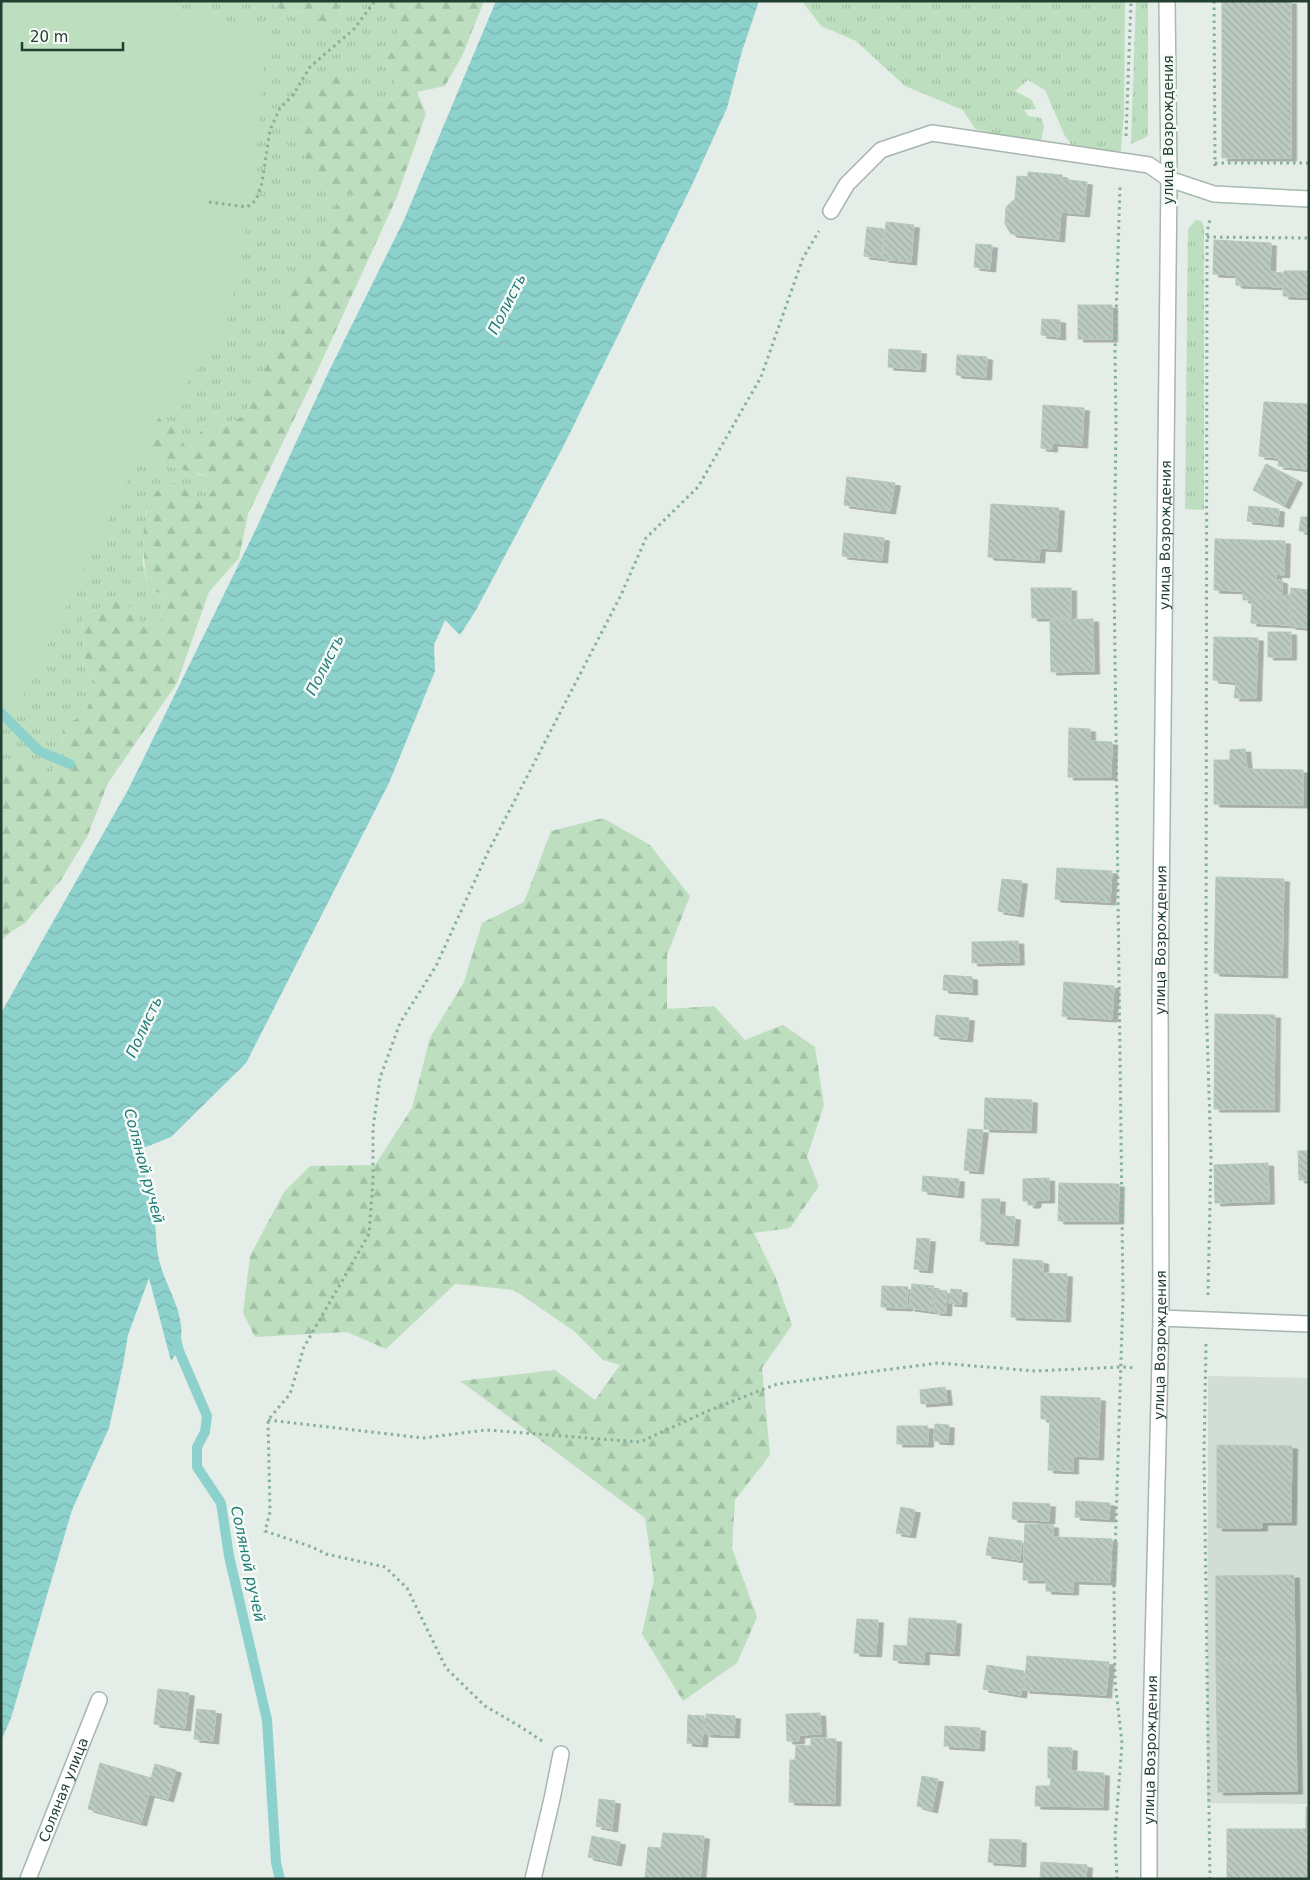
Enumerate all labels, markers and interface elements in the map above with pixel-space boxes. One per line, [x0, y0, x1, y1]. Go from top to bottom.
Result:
scale bar [22, 20, 124, 52]
text: 20 m [30, 28, 68, 46]
street label: улица Возрождения [1160, 55, 1176, 205]
water label: Полисть [484, 271, 530, 337]
street label: улица Возрождения [1156, 460, 1174, 610]
water label: Полисть [302, 632, 348, 698]
street label: улица Возрождения [1152, 865, 1169, 1015]
water label: Полисть [122, 993, 166, 1061]
water label: Соляной ручей [120, 1107, 168, 1226]
street label: улица Возрождения [1151, 1270, 1169, 1420]
water label: Соляной ручей [227, 1504, 269, 1624]
street label: улица Возрождения [1141, 1675, 1160, 1825]
street label: Соляная улица [36, 1735, 91, 1844]

